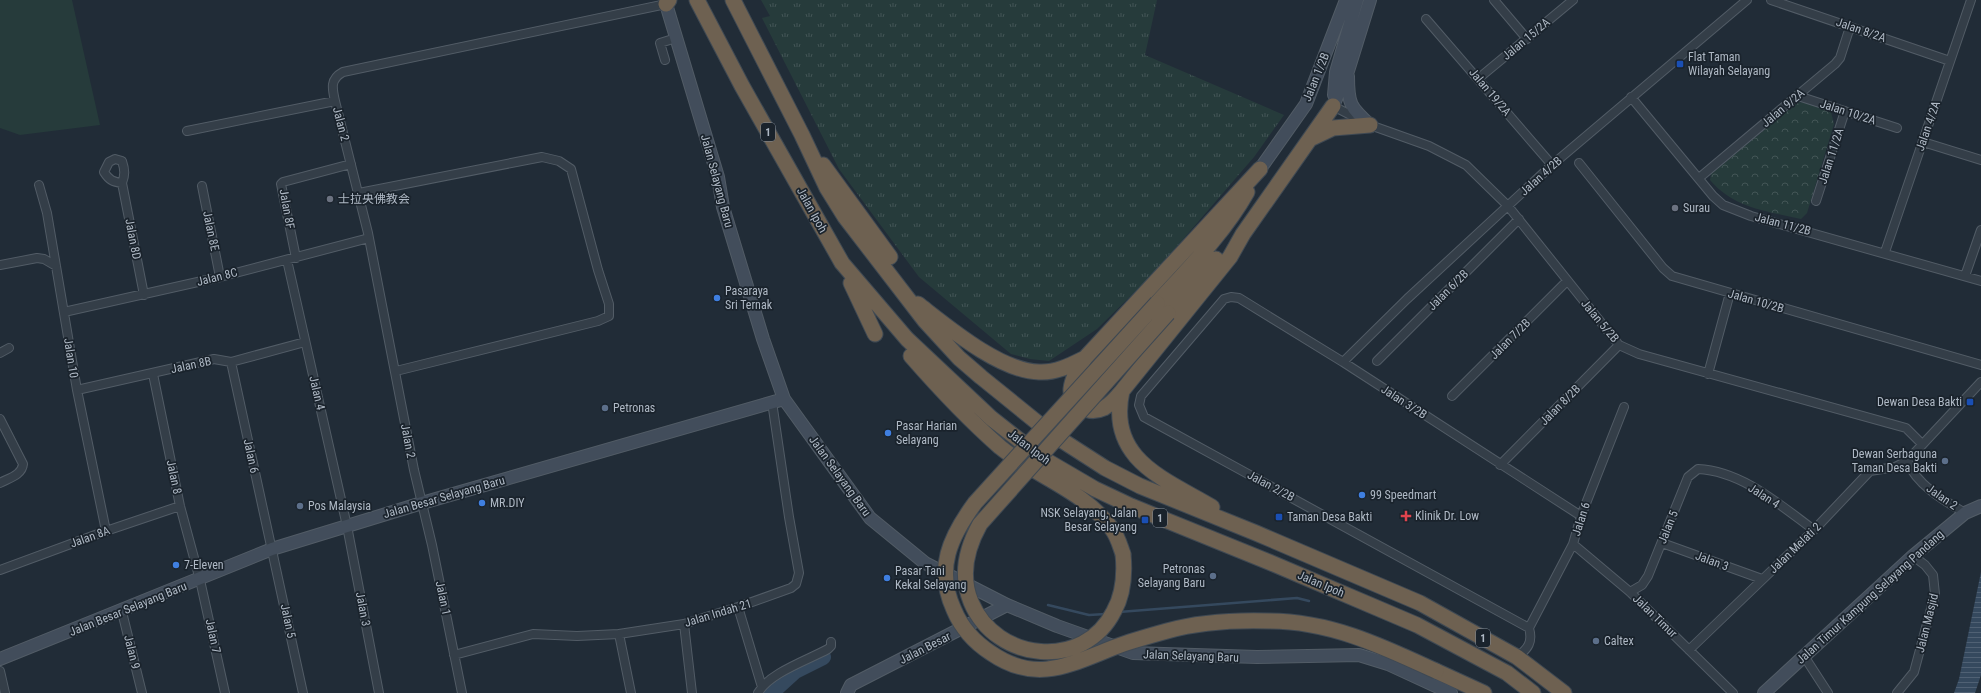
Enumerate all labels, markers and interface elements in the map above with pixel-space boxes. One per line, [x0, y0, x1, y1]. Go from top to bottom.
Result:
street label: Jalan 15/2A [1499, 15, 1553, 63]
street label: Jalan 8/2A [1834, 15, 1888, 45]
place label: Flat Taman Wilayah Selayang [1688, 50, 1770, 78]
street label: Jalan 1/2B [1300, 51, 1332, 103]
marker: Flat Taman Wilayah Selayang [1675, 59, 1685, 69]
street label: Jalan 19/2A [1466, 65, 1514, 119]
street label: Jalan 9/2A [1759, 86, 1807, 130]
street label: Jalan 10/2A [1818, 96, 1878, 128]
street label: Jalan 4/2A [1913, 99, 1943, 153]
street label: Jalan 2 [330, 106, 352, 143]
road number: 1 [761, 123, 775, 141]
street label: Jalan 11/2A [1815, 126, 1847, 186]
street label: Jalan Selayang Baru [698, 133, 736, 229]
street label: Jalan 4/2B [1517, 154, 1565, 198]
street label: Jalan Ipoh [794, 185, 830, 235]
street label: Jalan 8F [277, 188, 297, 230]
place label: 士拉央佛教会 [338, 192, 410, 206]
marker: 士拉央佛教会 [325, 194, 335, 204]
place label: Surau [1683, 201, 1710, 215]
marker: Surau [1670, 203, 1680, 213]
street label: Jalan 8E [200, 210, 222, 252]
street label: Jalan 11/2B [1753, 210, 1813, 238]
street label: Jalan 8D [122, 217, 144, 261]
street label: Jalan 8C [195, 265, 239, 289]
street label: Jalan 6/2B [1425, 267, 1471, 313]
place label: Pasaraya Sri Ternak [725, 284, 773, 312]
street label: Jalan 10/2B [1726, 286, 1786, 316]
marker: Pasaraya Sri Ternak [712, 293, 722, 303]
street label: Jalan 5/2B [1578, 297, 1622, 345]
street label: Jalan 7/2B [1487, 316, 1533, 362]
street label: Jalan 10 [61, 337, 81, 379]
street label: Jalan 8B [169, 354, 213, 376]
street label: Jalan 4 [306, 375, 328, 411]
street label: Jalan 3/2B [1379, 382, 1429, 422]
street label: Jalan 8/2B [1537, 382, 1583, 428]
place label: Dewan Desa Bakti [1877, 395, 1962, 409]
marker: Dewan Desa Bakti [1965, 397, 1975, 407]
place label: Petronas [613, 401, 655, 415]
marker: Petronas [600, 403, 610, 413]
place label: Pasar Harian Selayang [896, 419, 957, 447]
street label: Jalan 2 [398, 423, 418, 459]
street label: Jalan Ipoh [1005, 427, 1053, 468]
marker: Pasar Harian Selayang [883, 428, 893, 438]
street label: Jalan Selayang Baru [806, 433, 874, 519]
street label: Jalan 6 [241, 438, 261, 474]
place label: Dewan Serbaguna Taman Desa Bakti [1852, 447, 1937, 475]
marker: Dewan Serbaguna Taman Desa Bakti [1940, 456, 1950, 466]
street label: Jalan 8 [164, 459, 184, 495]
street label: Jalan 2/2B [1245, 468, 1297, 504]
street label: Jalan Besar Selayang Baru [382, 473, 506, 521]
street label: Jalan 4 [1746, 481, 1782, 511]
street label: Jalan 2 [1924, 481, 1960, 513]
place label: 99 Speedmart [1370, 488, 1437, 502]
marker: 99 Speedmart [1357, 490, 1367, 500]
place label: MR.DIY [490, 496, 525, 510]
marker: MR.DIY [477, 498, 487, 508]
place label: Pos Malaysia [308, 499, 371, 513]
street label: Jalan 6 [1569, 500, 1593, 538]
marker: Pos Malaysia [295, 501, 305, 511]
place label: NSK Selayang, Jalan Besar Selayang [1040, 506, 1137, 534]
street label: Jalan 5 [1655, 508, 1681, 546]
road number: 1 [1153, 509, 1167, 527]
place label: Klinik Dr. Low [1415, 509, 1479, 523]
place label: Taman Desa Bakti [1287, 510, 1372, 524]
marker: Klinik Dr. Low [1400, 510, 1412, 522]
marker: Taman Desa Bakti [1274, 512, 1284, 522]
marker: NSK Selayang, Jalan Besar Selayang [1140, 515, 1150, 525]
street label: Jalan Melati 2 [1766, 520, 1824, 576]
street label: Jalan 8A [68, 523, 112, 551]
street label: Jalan Timur Kampung Selayang Pandang [1794, 527, 1947, 667]
street label: Jalan 3 [1693, 549, 1731, 574]
place label: 7-Eleven [184, 558, 224, 572]
marker: 7-Eleven [171, 560, 181, 570]
place label: Petronas Selayang Baru [1138, 562, 1205, 590]
place label: Pasar Tani Kekal Selayang [895, 564, 966, 592]
street label: Jalan Ipoh [1296, 568, 1347, 600]
marker: Petronas Selayang Baru [1208, 571, 1218, 581]
marker: Pasar Tani Kekal Selayang [882, 573, 892, 583]
street label: Jalan Besar Selayang Baru [67, 579, 189, 639]
street label: Jalan 1 [433, 580, 453, 616]
street label: Jalan 3 [353, 591, 373, 627]
street label: Jalan Timur [1630, 592, 1680, 641]
street label: Jalan Masjid [1913, 592, 1941, 654]
street label: Jalan Indah 21 [683, 596, 753, 630]
street label: Jalan 5 [278, 603, 298, 639]
street label: Jalan 7 [203, 618, 223, 654]
street label: Jalan Besar [897, 629, 953, 667]
road number: 1 [1476, 629, 1490, 647]
street label: Jalan 9 [121, 634, 143, 671]
place label: Caltex [1604, 634, 1634, 648]
marker: Caltex [1591, 636, 1601, 646]
street label: Jalan Selayang Baru [1143, 647, 1239, 665]

